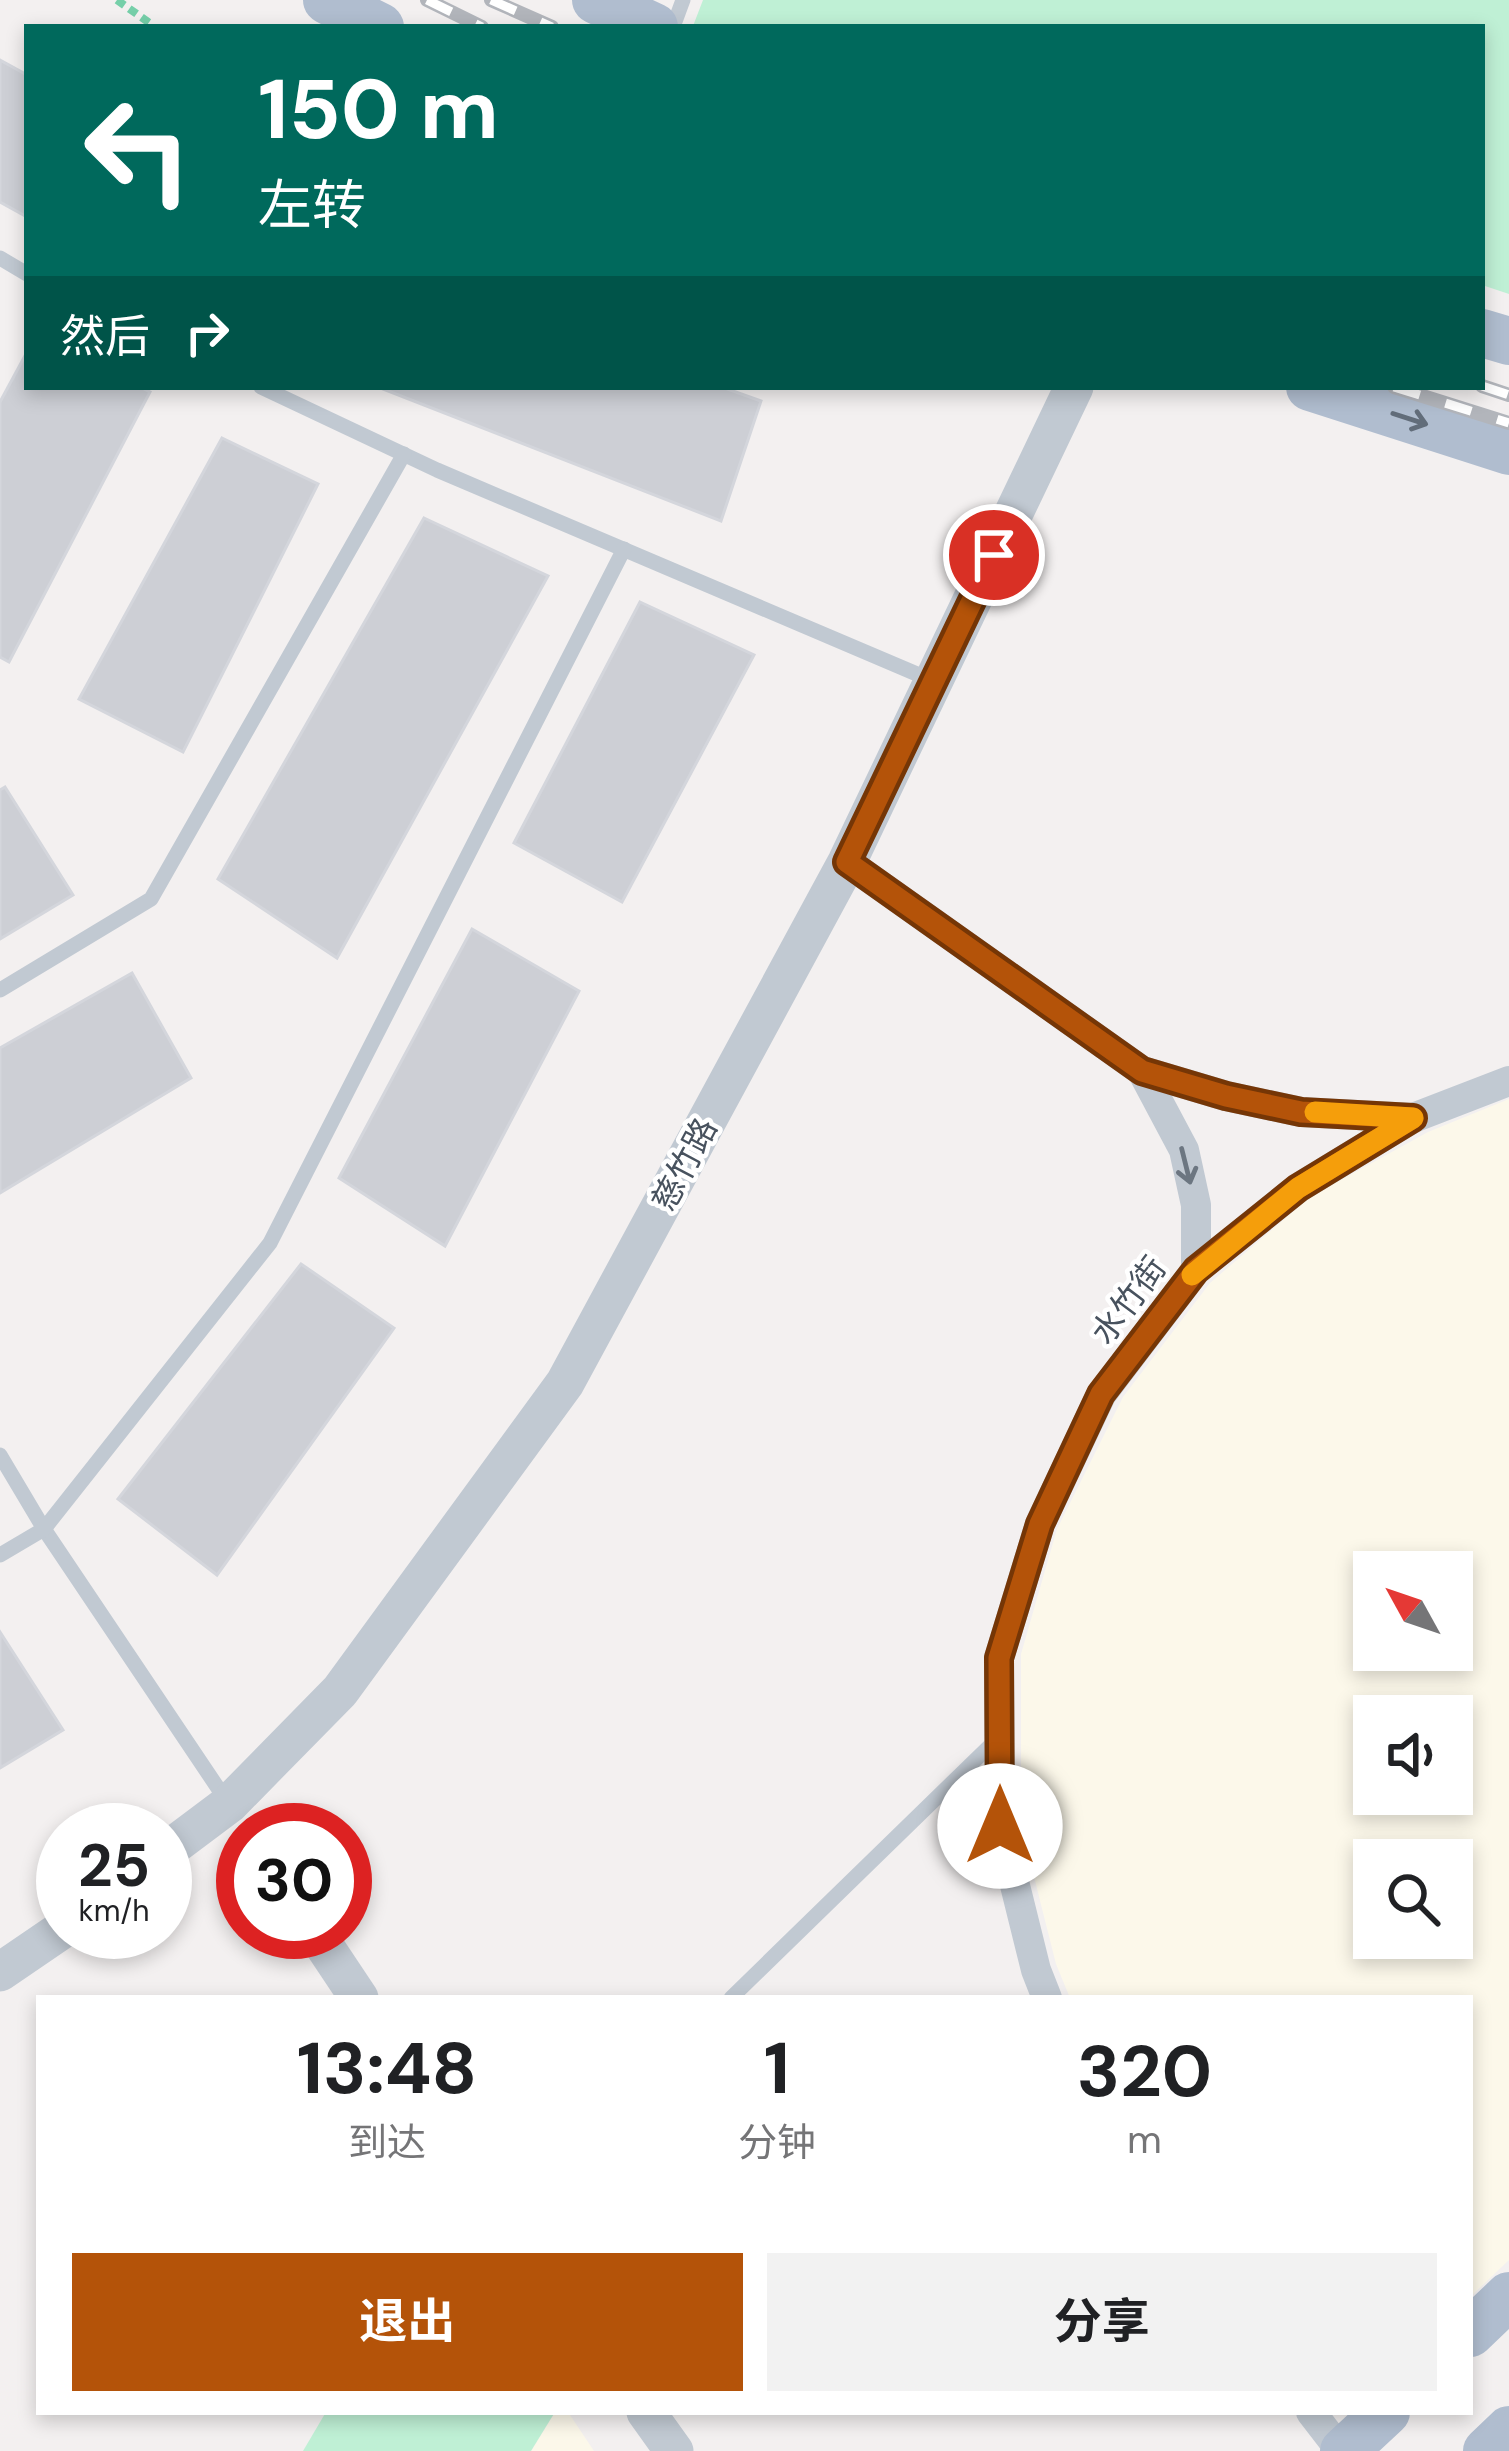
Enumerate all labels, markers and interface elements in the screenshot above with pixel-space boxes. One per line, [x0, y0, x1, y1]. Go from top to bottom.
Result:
text: 150 m [258, 55, 499, 164]
icon: left [60, 72, 216, 228]
text: 左转 [258, 170, 366, 241]
icon: right [174, 300, 240, 366]
text: 然后 [60, 307, 150, 366]
one-way arrow [1390, 409, 1428, 431]
pin [943, 504, 1045, 606]
icon: arrive [961, 522, 1027, 588]
street label: 慈竹路 [642, 1110, 727, 1218]
one-way arrow [1177, 1146, 1199, 1184]
street label: 水竹街 [1081, 1248, 1175, 1353]
north arrow [1353, 1551, 1473, 1671]
map controls [1353, 1551, 1473, 1959]
button: sound [1353, 1695, 1473, 1815]
position arrow [937, 1763, 1063, 1889]
speed limit sign: 30 [216, 1803, 372, 1959]
text: 25 [78, 1826, 150, 1905]
button: search [1353, 1839, 1473, 1959]
text: km/h [79, 1891, 149, 1930]
text: 13:48 [297, 2022, 477, 2115]
text: 1 [764, 2022, 790, 2115]
text: 320 [1077, 2025, 1212, 2118]
text: m [1127, 2114, 1162, 2165]
text: 到达 [348, 2117, 426, 2168]
text: 分钟 [738, 2117, 816, 2168]
button: 退出 [72, 2253, 743, 2391]
button: 分享 [767, 2253, 1437, 2391]

